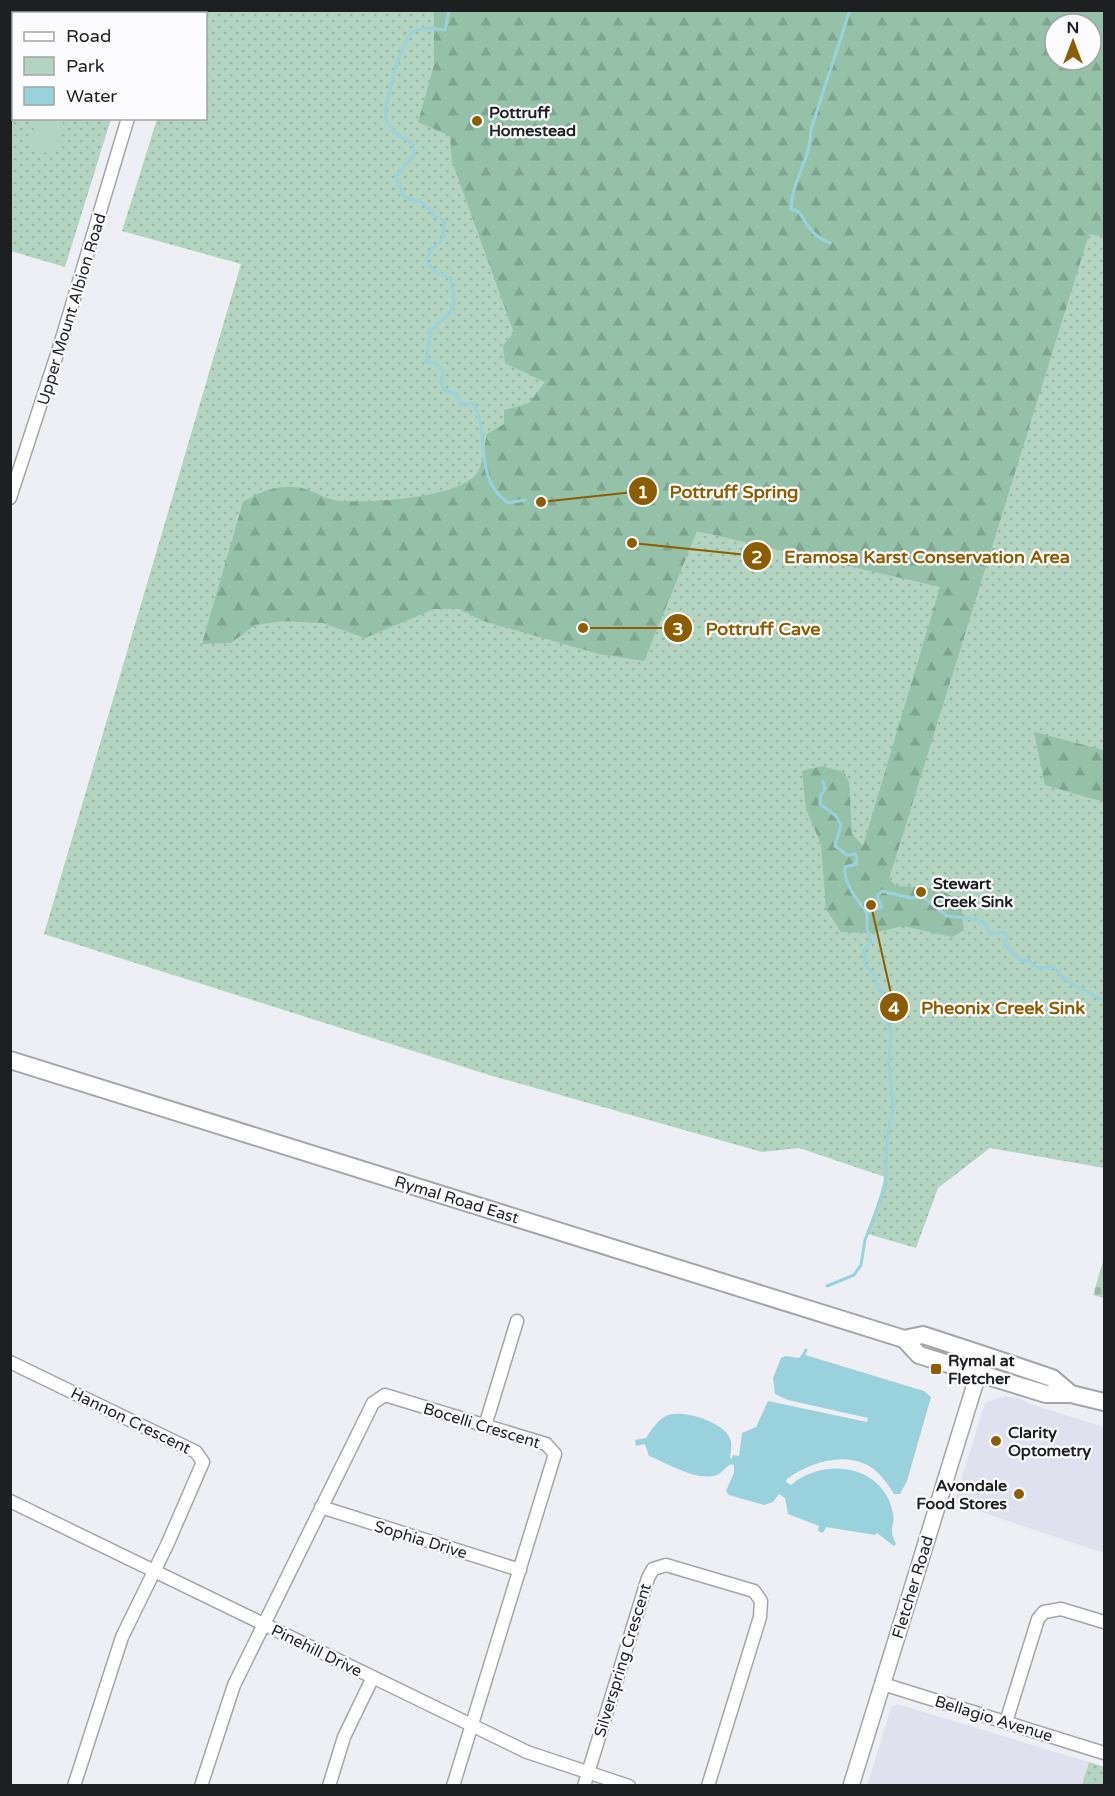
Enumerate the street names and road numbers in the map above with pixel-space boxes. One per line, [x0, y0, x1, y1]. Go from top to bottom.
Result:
street label: Upper Mount Albion Road [33, 211, 111, 408]
street label: Rymal Road East [392, 1172, 521, 1228]
street label: Hannon Crescent [67, 1383, 194, 1459]
street label: Bocelli Crescent [421, 1399, 543, 1453]
street label: Sophia Drive [372, 1516, 470, 1564]
street label: Fletcher Road [888, 1533, 938, 1641]
street label: Silverspring Crescent [590, 1581, 656, 1740]
street label: Pinehill Drive [268, 1620, 365, 1682]
street label: Bellagio Avenue [932, 1692, 1055, 1746]

